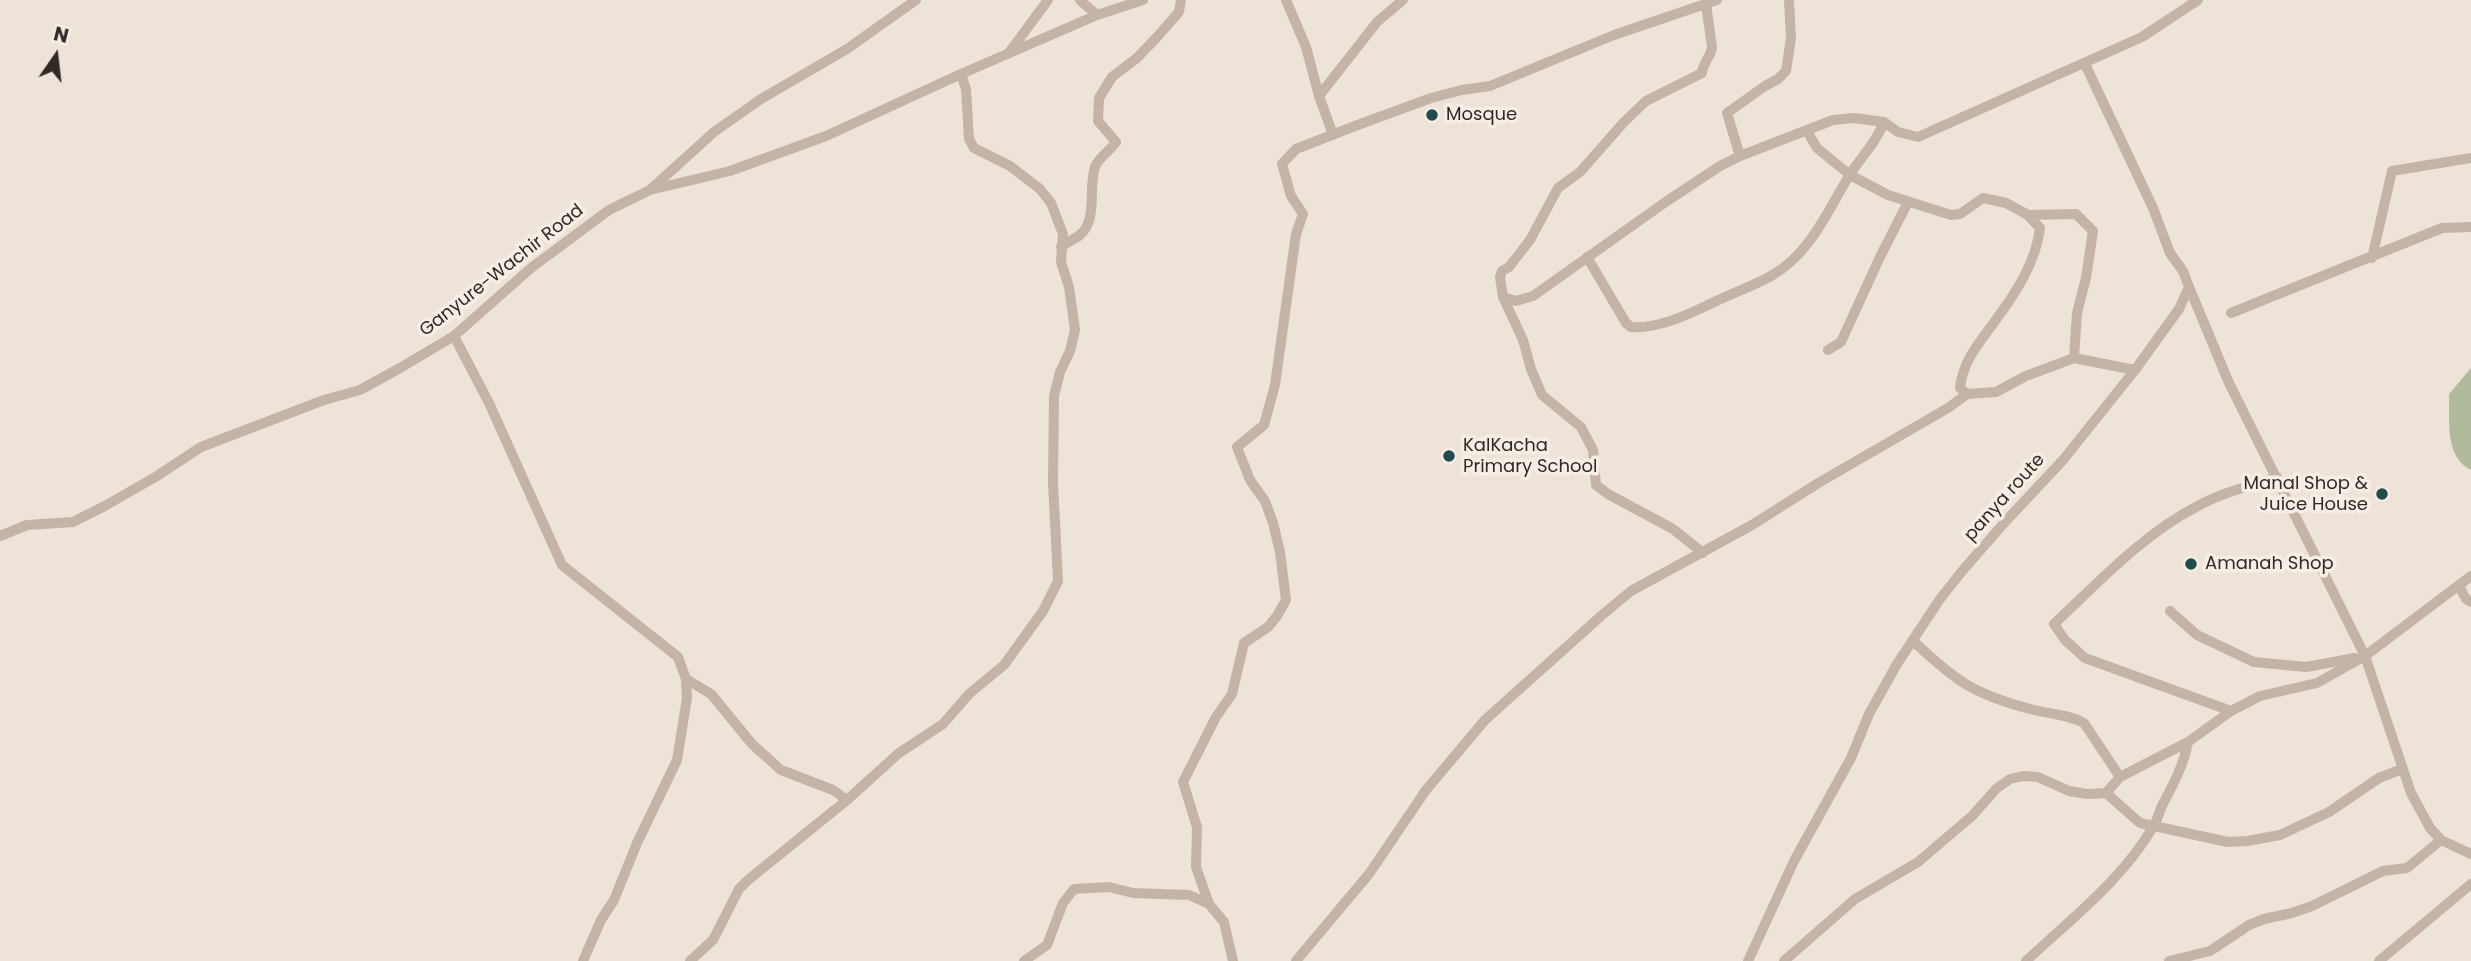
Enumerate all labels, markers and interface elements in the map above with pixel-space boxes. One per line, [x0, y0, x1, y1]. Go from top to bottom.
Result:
text: N [51, 20, 71, 50]
north arrow [21, 21, 91, 91]
place label: Mosque [1446, 104, 1517, 126]
marker: Mosque [1424, 107, 1440, 123]
street label: Ganyure-Wachir Road [416, 200, 588, 342]
place label: KalKacha Primary School [1463, 435, 1597, 478]
marker: KalKacha Primary School [1441, 448, 1457, 464]
street label: panya route [1960, 450, 2050, 546]
place label: Manal Shop & Juice House [2244, 473, 2368, 516]
marker: Manal Shop & Juice House [2374, 486, 2390, 502]
place label: Amanah Shop [2205, 553, 2334, 575]
marker: Amanah Shop [2183, 556, 2199, 572]

